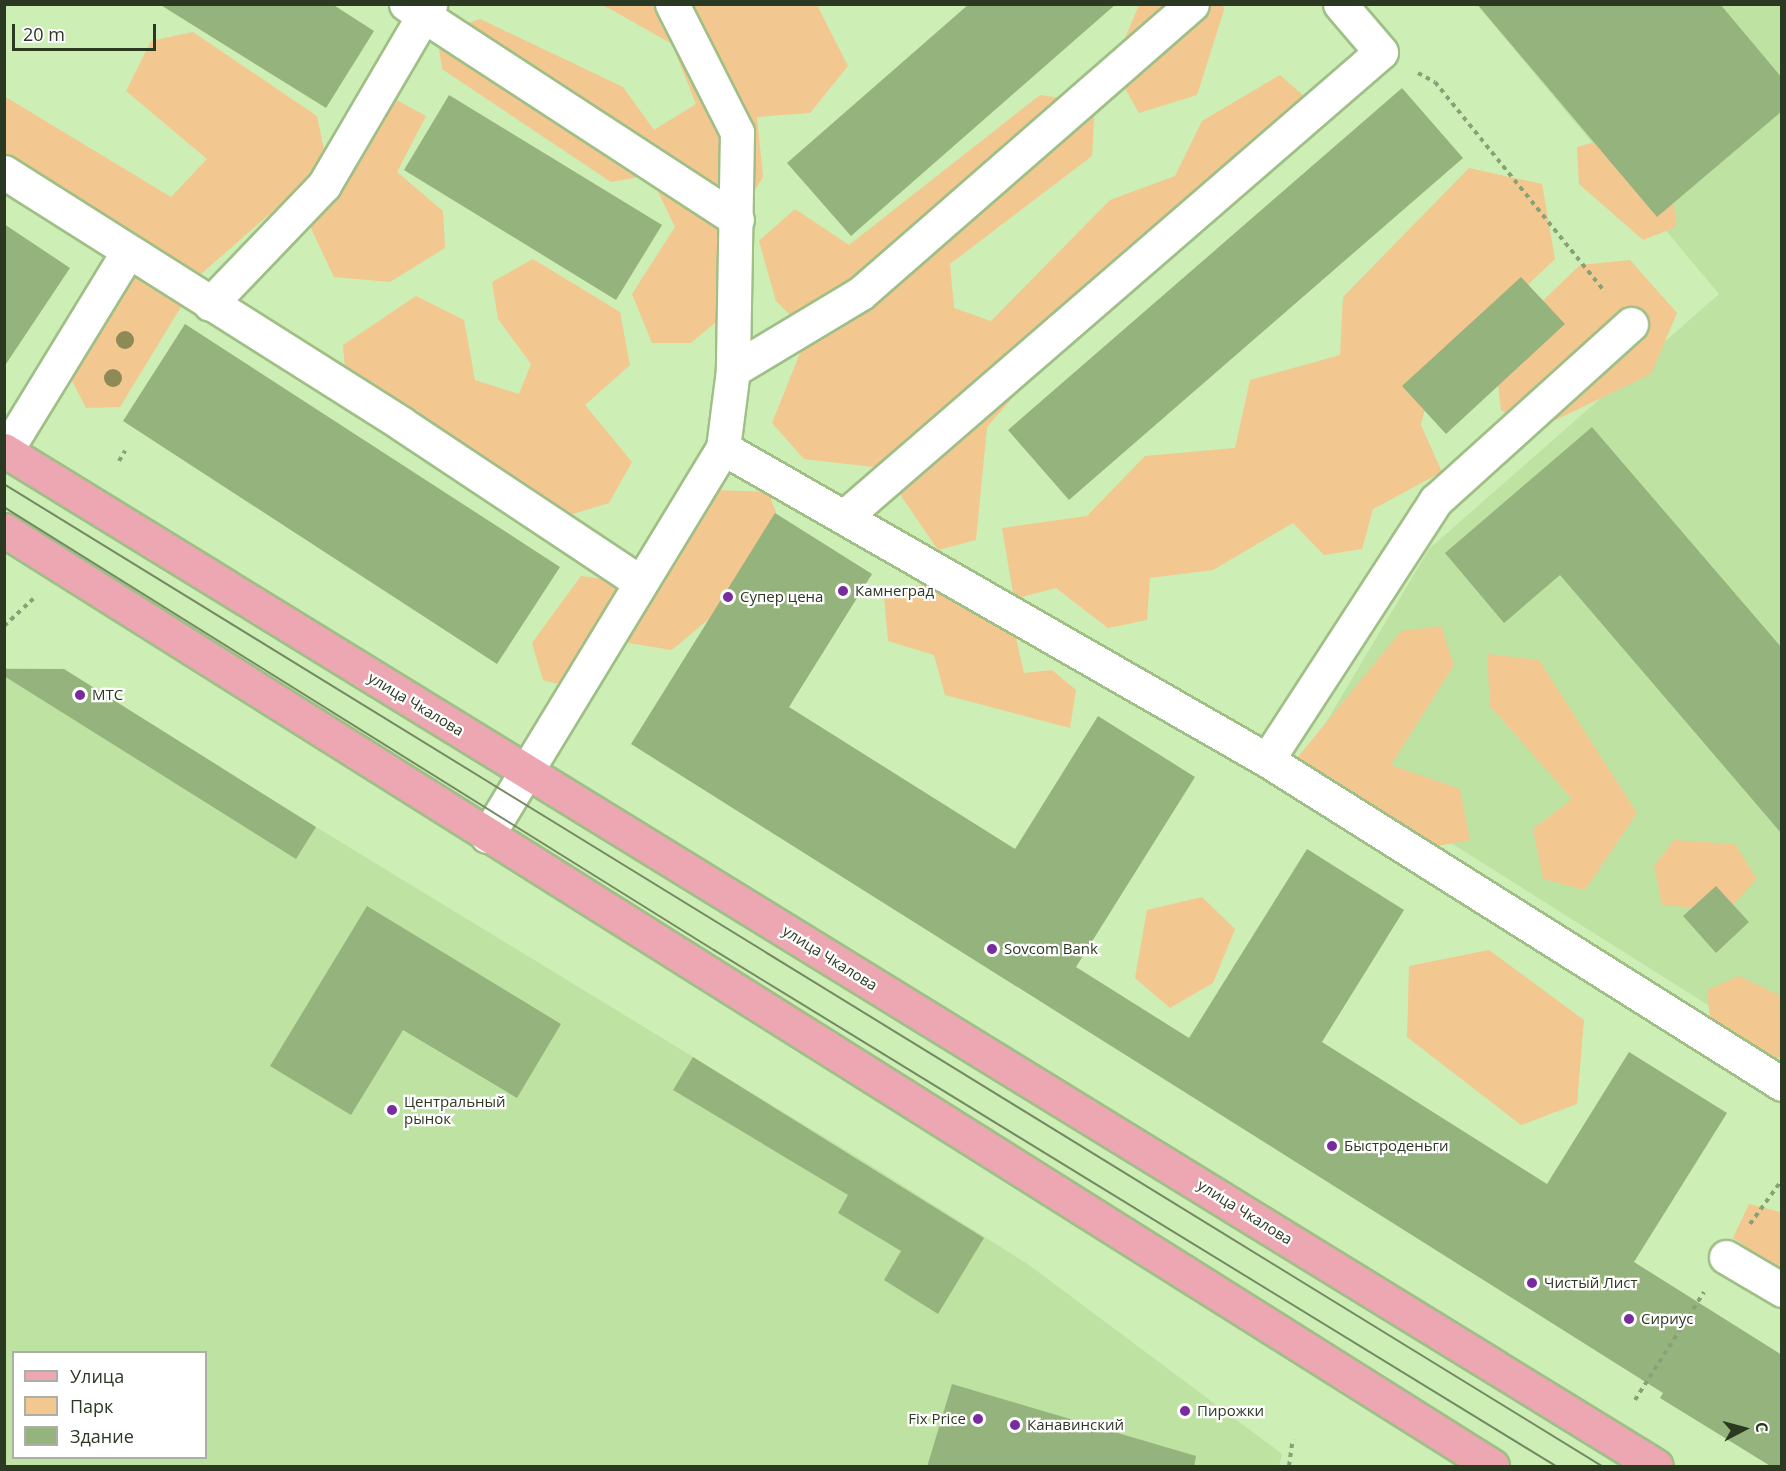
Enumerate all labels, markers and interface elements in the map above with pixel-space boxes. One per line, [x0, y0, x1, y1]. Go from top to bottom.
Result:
scale bar [15, 12, 159, 50]
text: 20 m [23, 22, 65, 46]
place label: Камнеград [855, 582, 934, 600]
marker: Камнеград [836, 584, 850, 598]
place label: Супер цена [740, 588, 823, 606]
marker: Супер цена [721, 590, 735, 604]
street label: улица Чкалова [365, 668, 467, 740]
place label: МТС [92, 686, 123, 704]
marker: МТС [73, 688, 87, 702]
street label: улица Чкалова [779, 922, 881, 994]
place label: Sovcom Bank [1004, 940, 1098, 958]
marker: Sovcom Bank [985, 942, 999, 956]
place label: Центральный рынок [404, 1092, 506, 1127]
marker: Центральный рынок [385, 1103, 399, 1117]
place label: Быстроденьги [1344, 1137, 1449, 1155]
marker: Быстроденьги [1325, 1139, 1339, 1153]
street label: улица Чкалова [1194, 1176, 1296, 1248]
place label: Чистый Лист [1544, 1274, 1637, 1292]
marker: Чистый Лист [1525, 1276, 1539, 1290]
place label: Сириус [1641, 1310, 1693, 1328]
marker: Сириус [1622, 1312, 1636, 1326]
legend [12, 1351, 207, 1459]
text: Улица [70, 1364, 124, 1388]
text: Парк [70, 1394, 113, 1418]
north arrow [1714, 1399, 1774, 1459]
place label: Пирожки [1197, 1402, 1264, 1420]
marker: Пирожки [1178, 1404, 1192, 1418]
place label: Fix Price [908, 1410, 966, 1428]
marker: Fix Price [971, 1412, 985, 1426]
place label: Канавинский [1027, 1416, 1124, 1434]
marker: Канавинский [1008, 1418, 1022, 1432]
text: С [1750, 1421, 1773, 1433]
text: Здание [70, 1424, 134, 1448]

